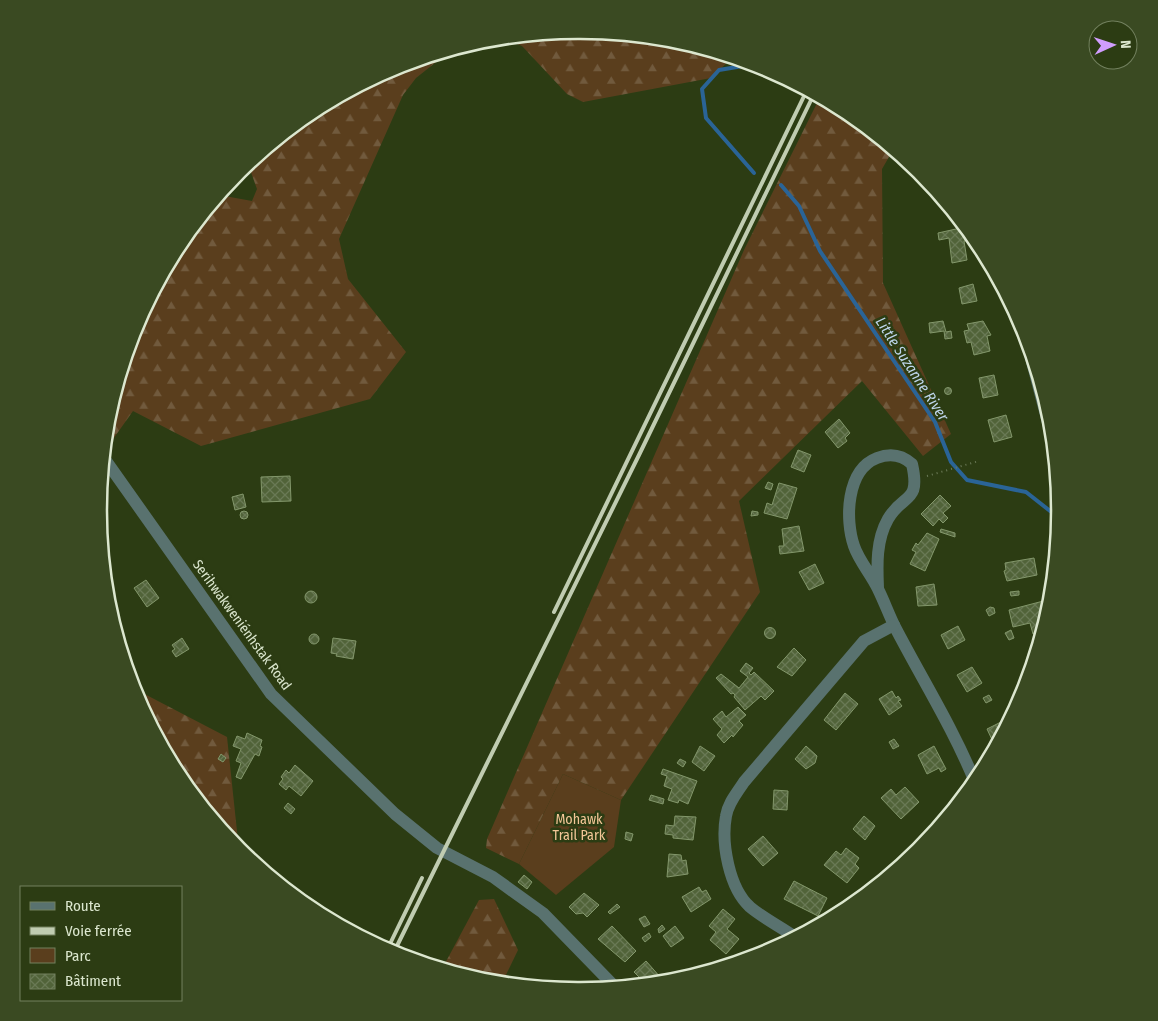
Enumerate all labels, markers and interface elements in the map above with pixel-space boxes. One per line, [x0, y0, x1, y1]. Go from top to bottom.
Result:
north arrow [1088, 20, 1138, 70]
text: N [1117, 40, 1134, 49]
water label: Little Suzanne River [872, 314, 953, 425]
street label: Serihwakweniénhstak Road [189, 557, 295, 693]
park label: Mohawk Trail Park [553, 811, 606, 844]
legend [20, 886, 182, 1001]
text: Route [65, 897, 101, 915]
text: Voie ferrée [65, 922, 132, 940]
text: Parc [65, 947, 91, 965]
text: Bâtiment [65, 972, 121, 990]

